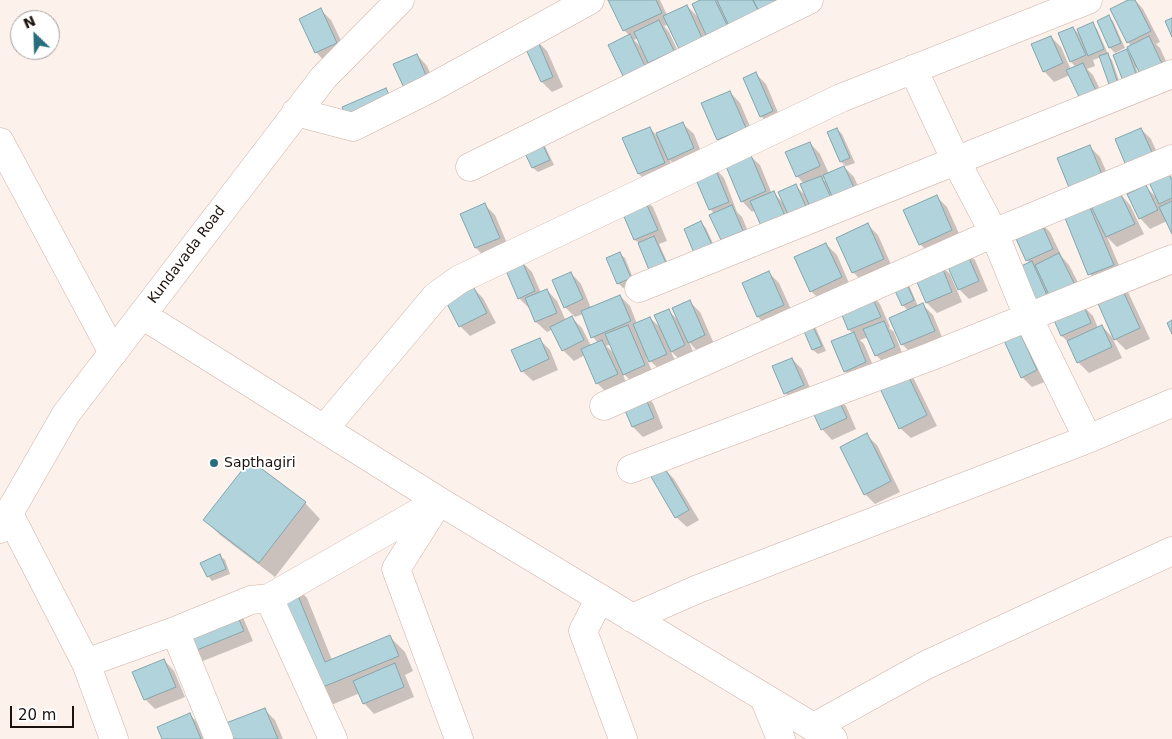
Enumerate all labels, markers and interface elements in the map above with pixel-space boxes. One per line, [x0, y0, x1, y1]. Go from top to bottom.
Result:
north arrow [10, 10, 60, 60]
text: N [21, 13, 38, 32]
street label: Kundavada Road [145, 203, 229, 307]
place label: Sapthagiri [224, 455, 296, 471]
marker: Sapthagiri [208, 457, 220, 469]
scale bar [12, 696, 76, 728]
text: 20 m [18, 706, 56, 724]

